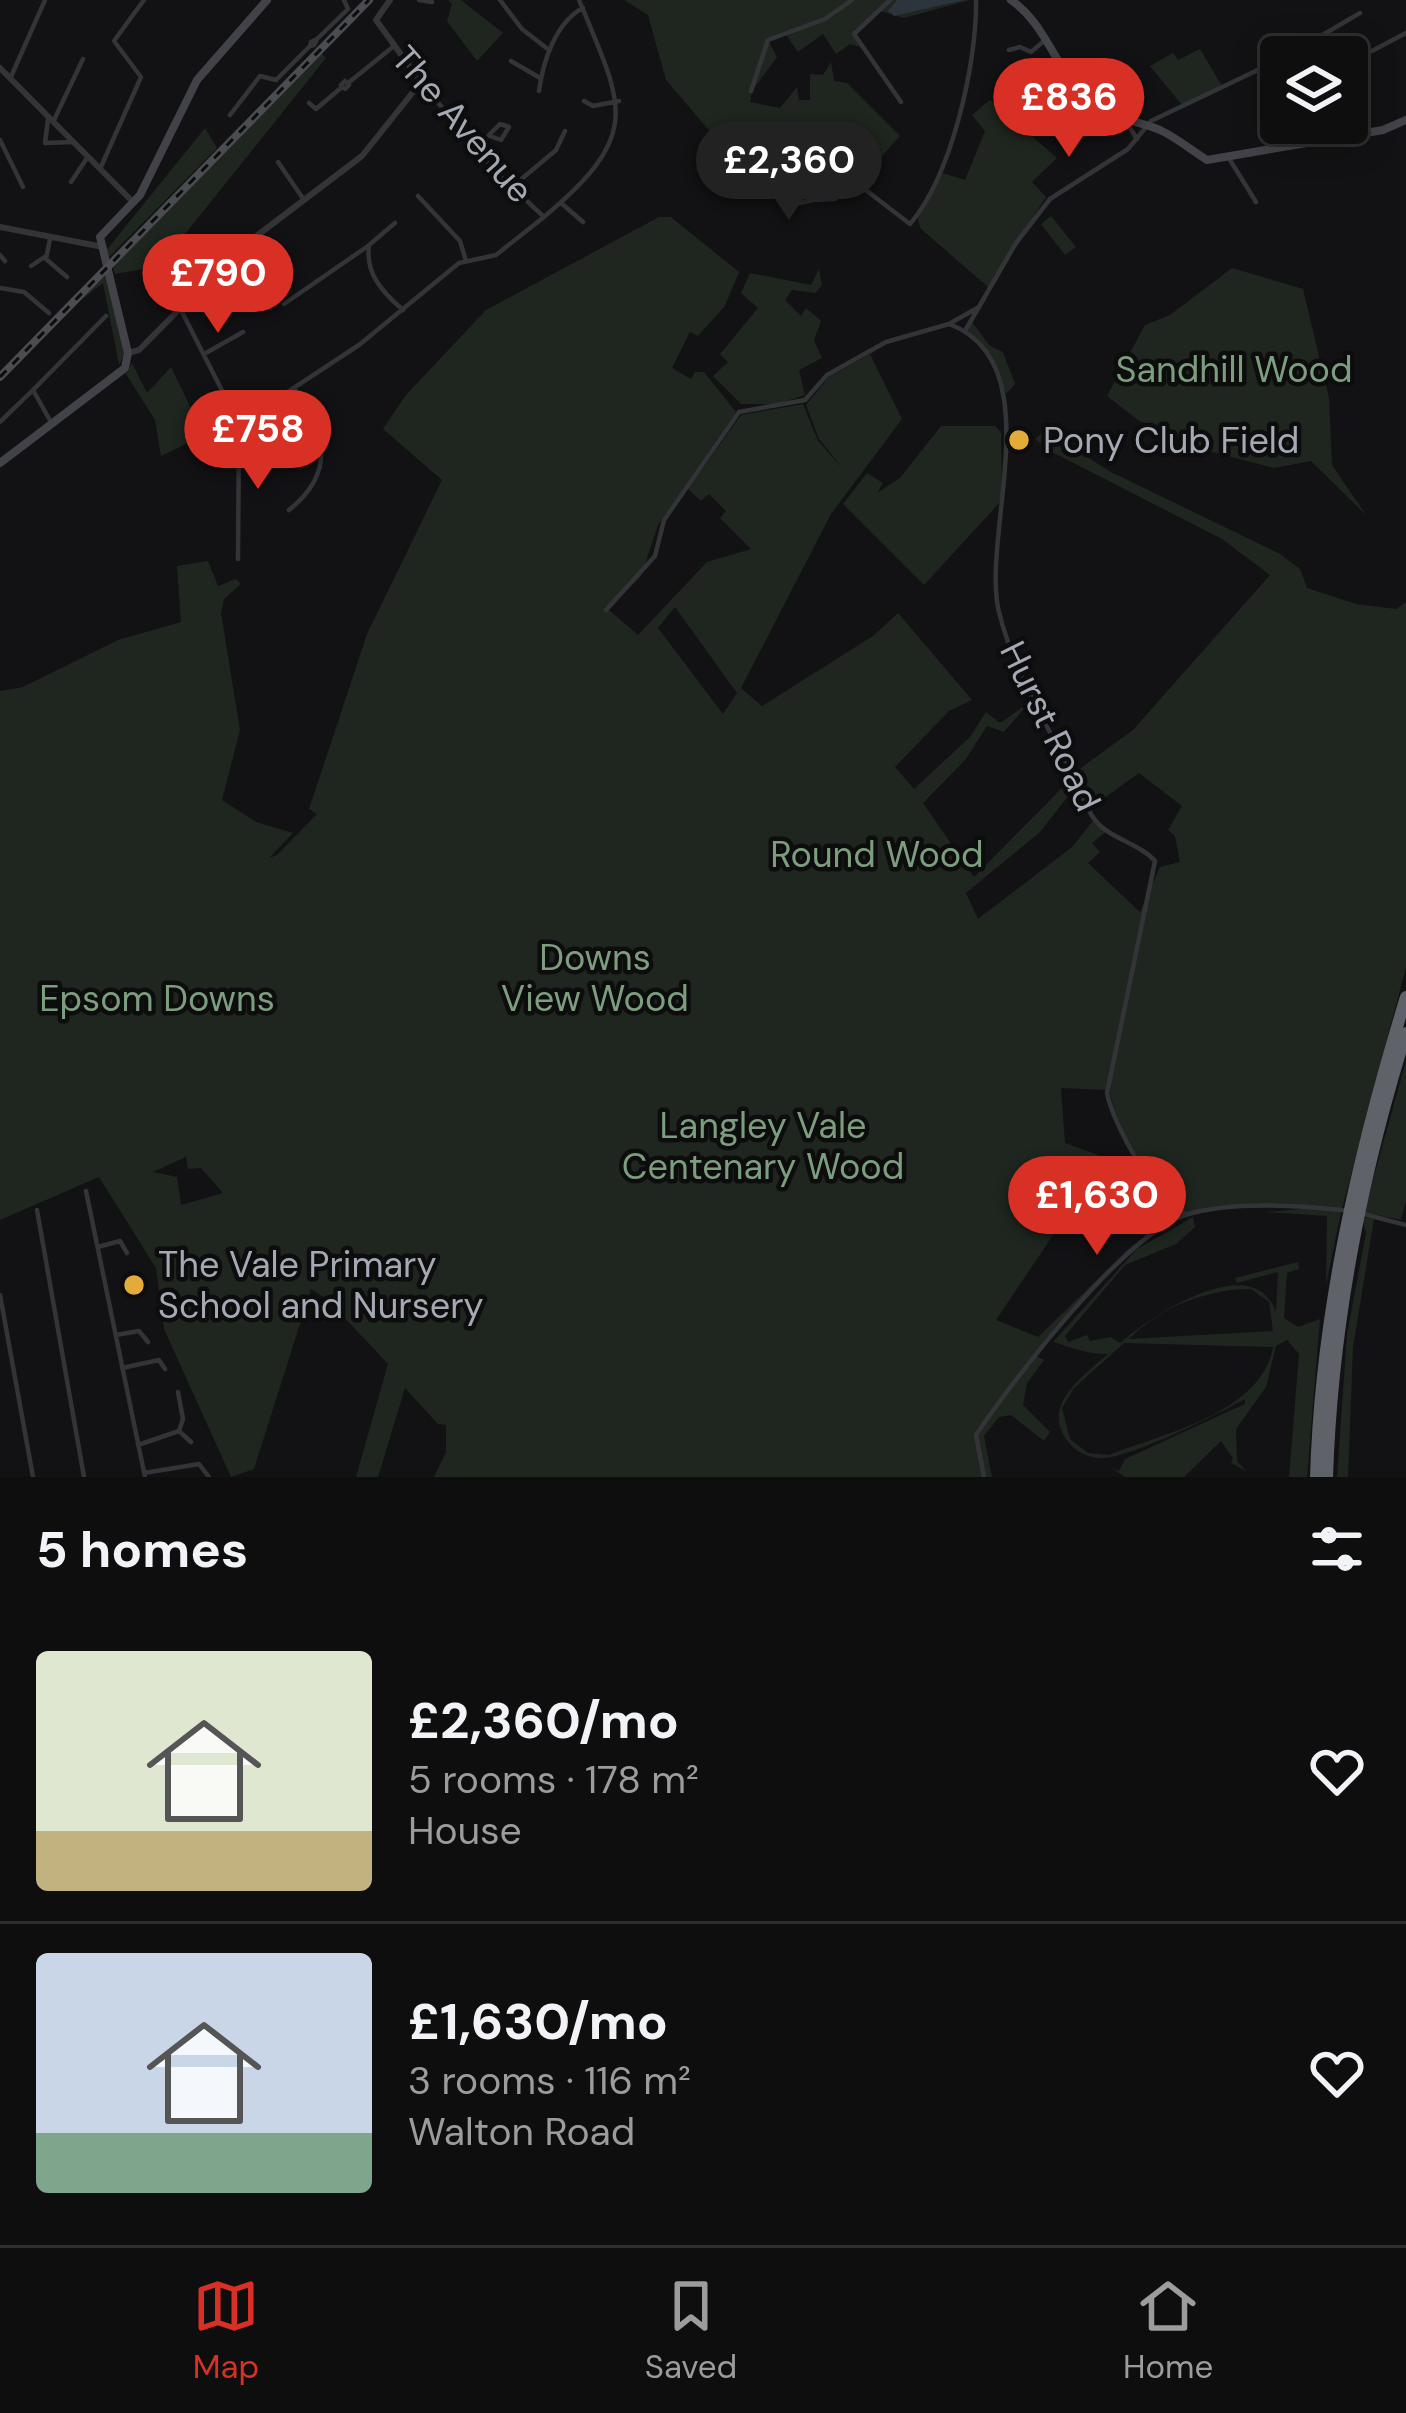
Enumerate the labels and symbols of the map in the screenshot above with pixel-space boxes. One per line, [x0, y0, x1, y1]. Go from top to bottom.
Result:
street label: The Avenue [381, 36, 544, 213]
pin: £836 [998, 58, 1140, 160]
pin: £2,360 [691, 121, 887, 223]
pin: £790 [147, 234, 289, 336]
park label: Sandhill Wood [1116, 346, 1352, 393]
pin: £758 [187, 390, 329, 492]
place label: Pony Club Field [1043, 417, 1299, 464]
marker: Pony Club Field [1006, 427, 1032, 453]
street label: Hurst Road [989, 634, 1112, 819]
park label: Round Wood [770, 831, 984, 878]
park label: Downs View Wood [501, 934, 689, 1022]
park label: Epsom Downs [39, 975, 275, 1022]
park label: Langley Vale Centenary Wood [622, 1102, 904, 1190]
pin: £1,630 [999, 1156, 1195, 1258]
place label: The Vale Primary School and Nursery [158, 1241, 484, 1329]
marker: The Vale Primary School and Nursery [121, 1272, 147, 1298]

